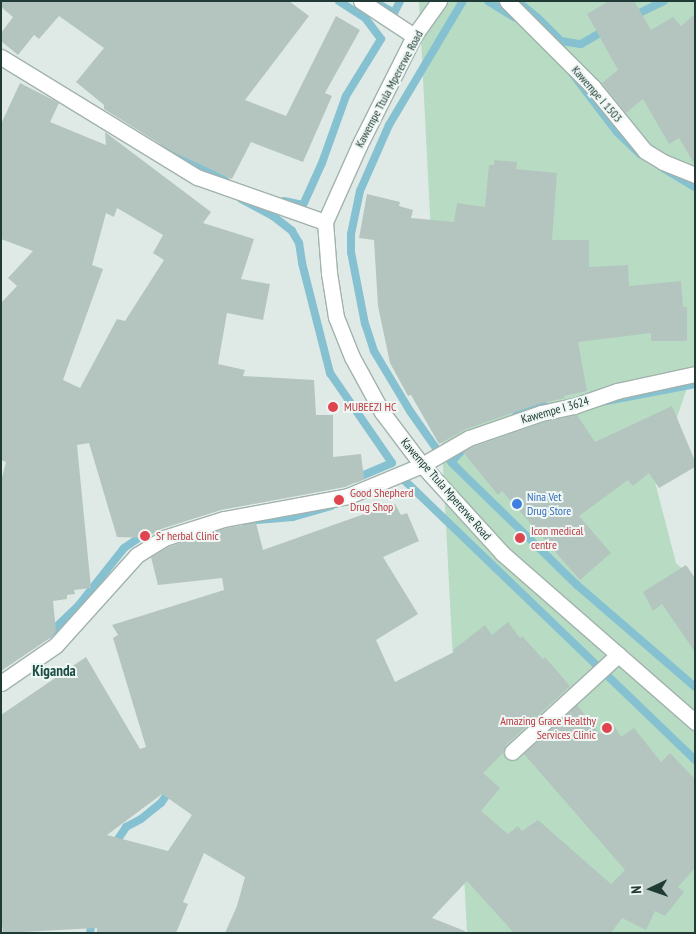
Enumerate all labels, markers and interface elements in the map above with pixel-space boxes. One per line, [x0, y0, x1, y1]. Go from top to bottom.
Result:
street label: Kawempe Ttula Mpererwe Road [352, 28, 426, 150]
street label: Kawempe I 1503 [569, 63, 625, 125]
street label: Kawempe I 3624 [519, 393, 591, 427]
marker: MUBEEZI HC [326, 400, 340, 414]
place label: MUBEEZI HC [344, 400, 396, 414]
street label: Kawempe Ttula Mpererwe Road [398, 435, 494, 543]
place label: Good Shepherd Drug Shop [350, 486, 413, 514]
place label: Nina Vet Drug Store [527, 490, 571, 518]
marker: Good Shepherd Drug Shop [332, 493, 346, 507]
marker: Nina Vet Drug Store [511, 498, 523, 510]
place label: Icon medical centre [531, 524, 583, 552]
marker: Sr herbal Clinic [138, 529, 152, 543]
place label: Sr herbal Clinic [156, 529, 219, 543]
marker: Icon medical centre [513, 531, 527, 545]
district label: Kiganda [32, 662, 76, 680]
place label: Amazing Grace Healthy Services Clinic [500, 714, 596, 742]
marker: Amazing Grace Healthy Services Clinic [600, 721, 614, 735]
north arrow [626, 864, 676, 914]
text: N [627, 886, 645, 894]

